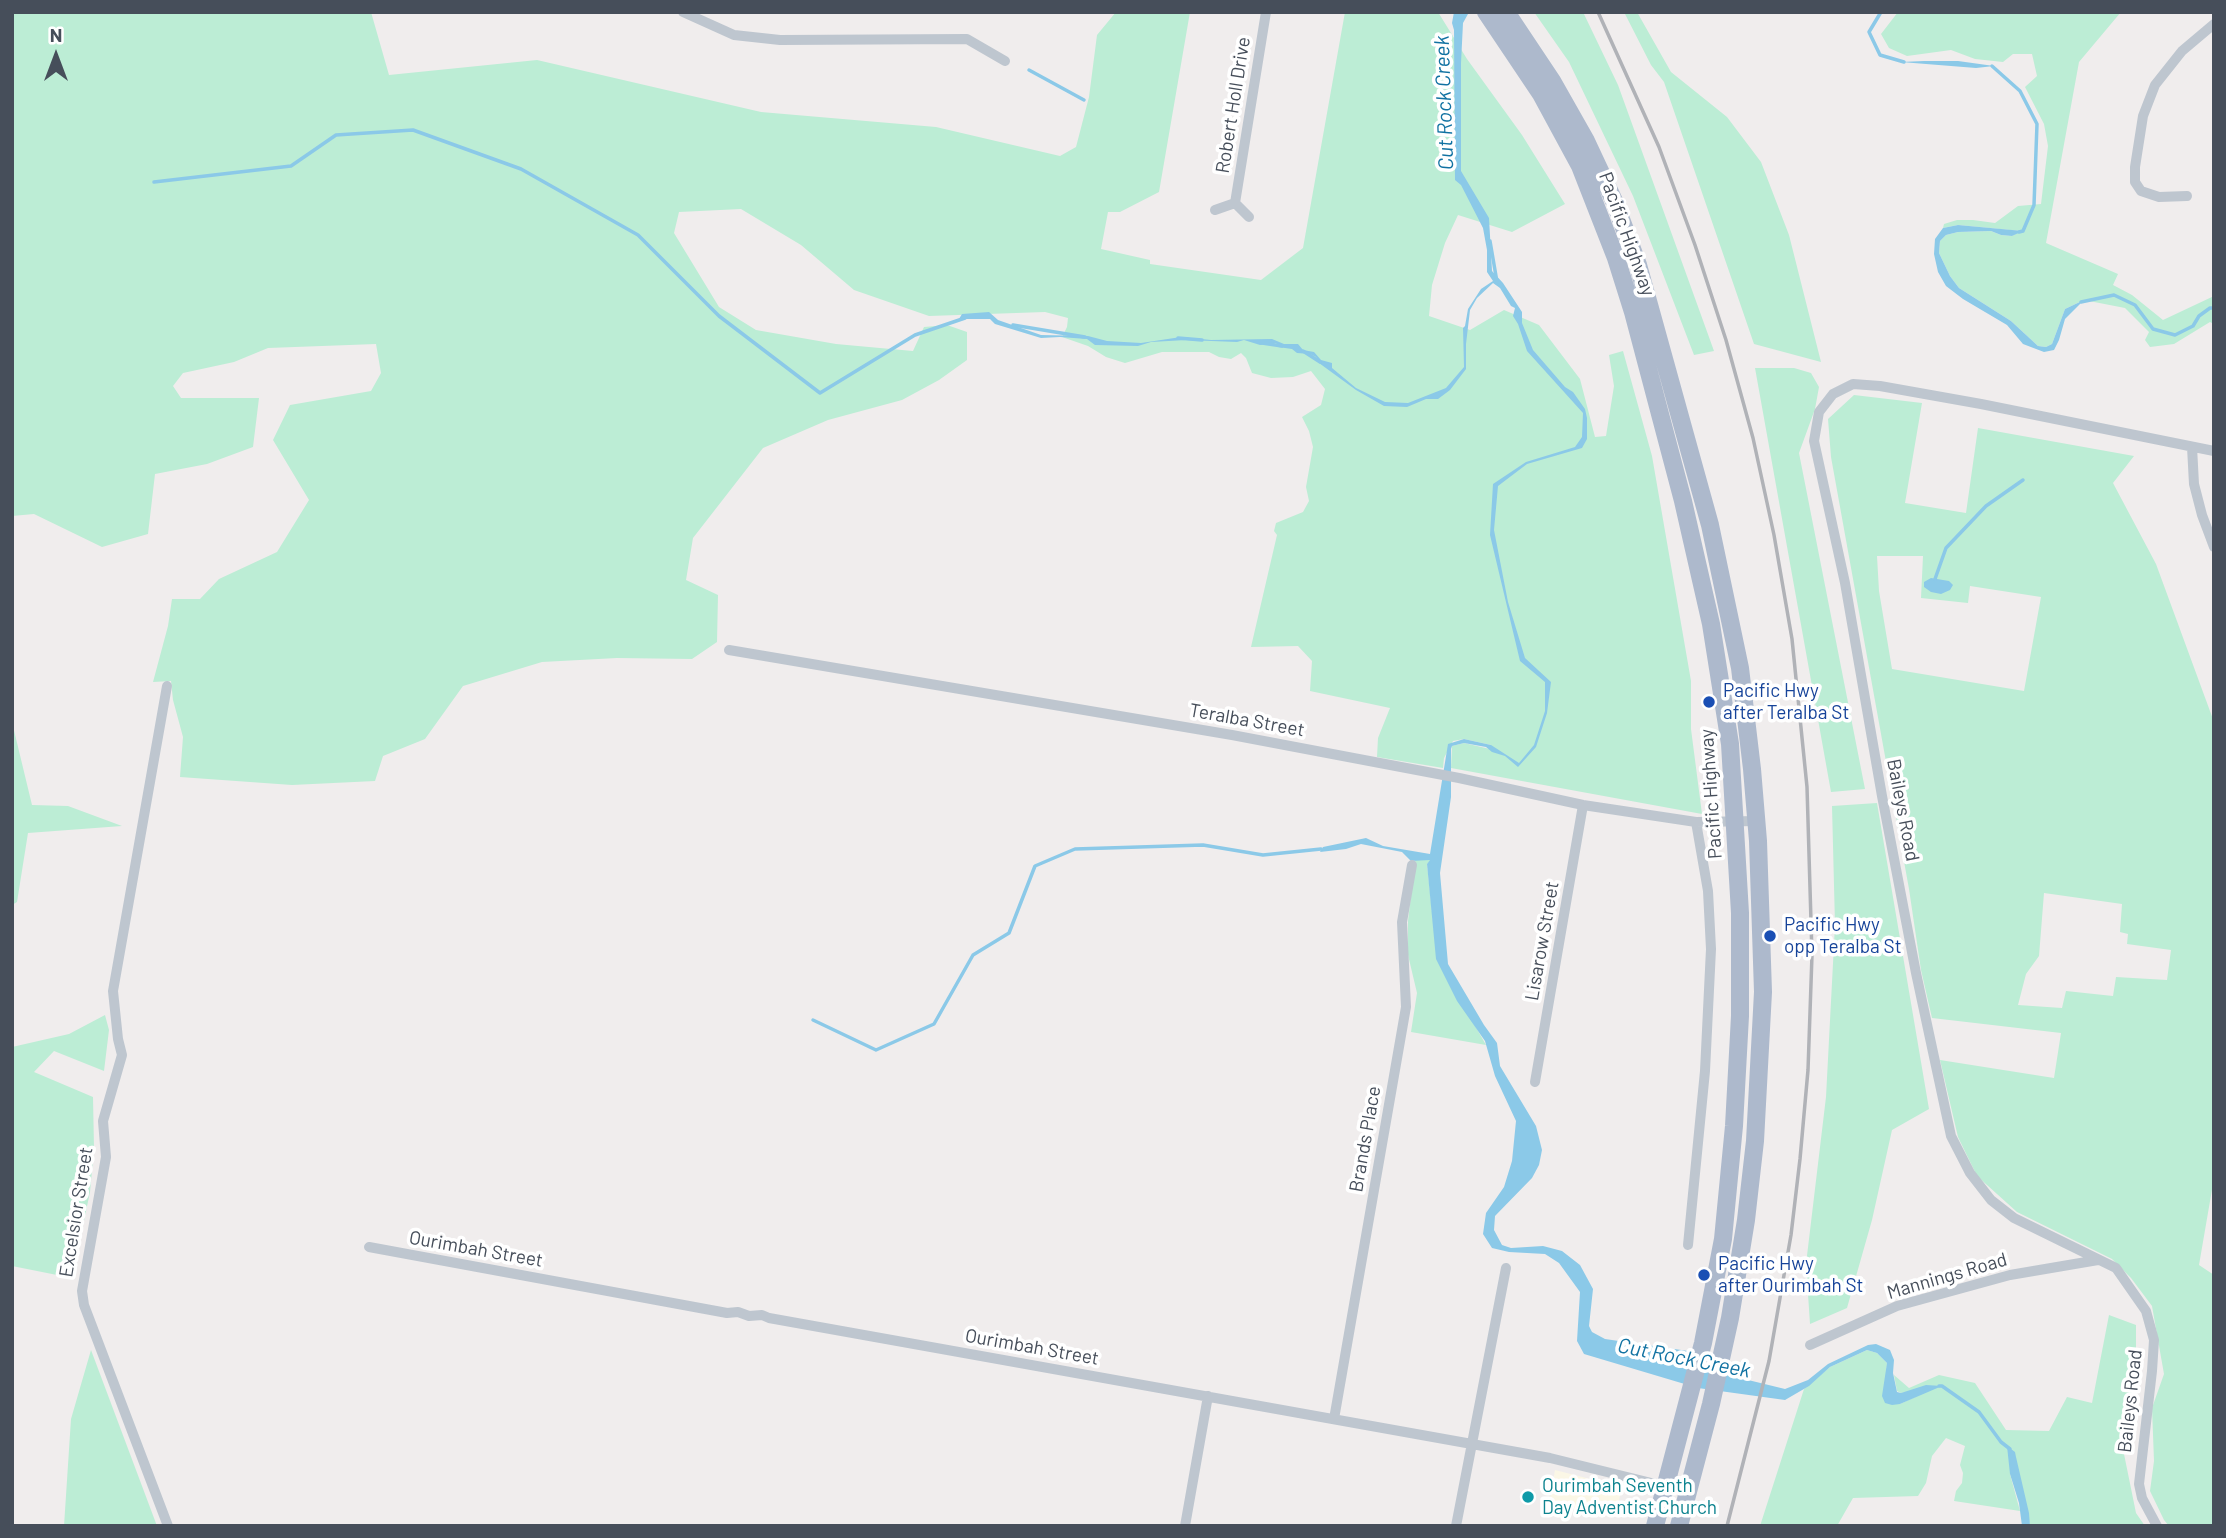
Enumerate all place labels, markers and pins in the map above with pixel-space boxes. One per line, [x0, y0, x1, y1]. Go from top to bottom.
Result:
place label: Pacific Hwy after Teralba St [1723, 680, 1849, 724]
marker: Pacific Hwy after Teralba St [1701, 694, 1717, 710]
place label: Pacific Hwy opp Teralba St [1784, 914, 1902, 958]
marker: Pacific Hwy opp Teralba St [1762, 928, 1778, 944]
place label: Pacific Hwy after Ourimbah St [1718, 1253, 1863, 1297]
marker: Pacific Hwy after Ourimbah St [1696, 1267, 1712, 1283]
place label: Ourimbah Seventh Day Adventist Church [1542, 1475, 1717, 1519]
marker: Ourimbah Seventh Day Adventist Church [1520, 1489, 1536, 1505]

